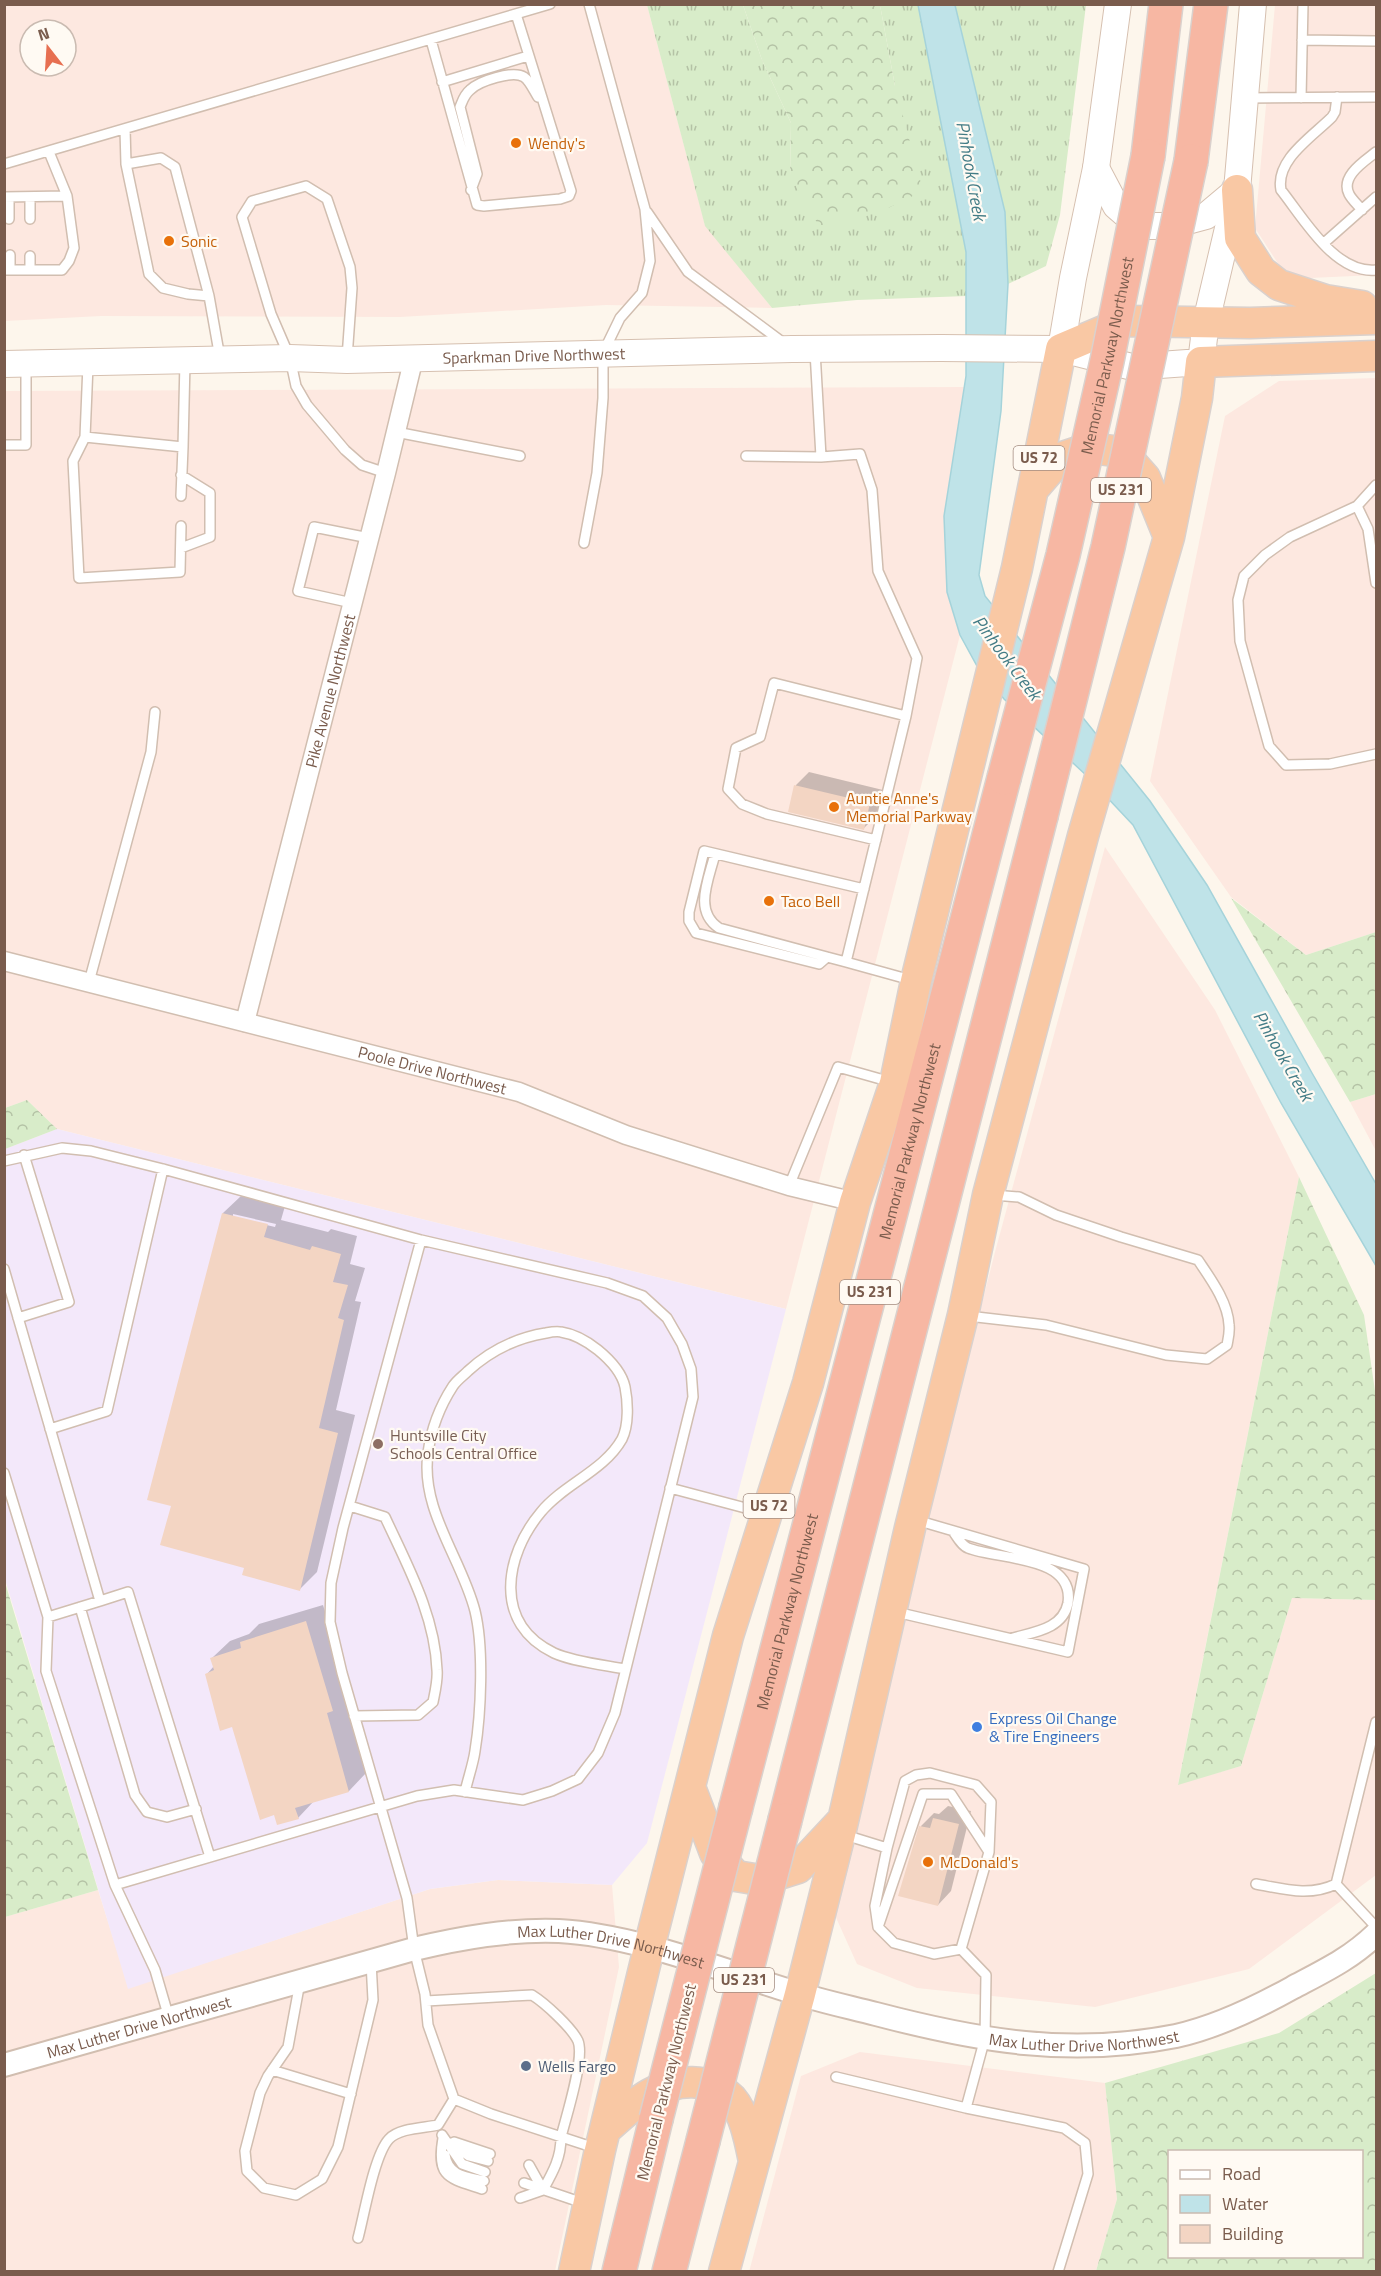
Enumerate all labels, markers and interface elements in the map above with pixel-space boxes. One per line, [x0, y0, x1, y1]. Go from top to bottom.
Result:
north arrow [18, 18, 78, 78]
text: N [35, 21, 52, 47]
water label: Pinhook Creek [949, 119, 994, 225]
place label: Wendy's [528, 131, 585, 155]
marker: Wendy's [509, 136, 523, 150]
place label: Sonic [181, 229, 217, 253]
marker: Sonic [162, 234, 176, 248]
street label: Memorial Parkway Northwest [1074, 254, 1140, 457]
street label: Sparkman Drive Northwest [442, 341, 626, 370]
road number: US 72 [1014, 446, 1064, 470]
road number: US 231 [1091, 478, 1151, 502]
water label: Pinhook Creek [966, 609, 1050, 708]
street label: Pike Avenue Northwest [299, 611, 361, 770]
place label: Auntie Anne's Memorial Parkway [846, 786, 972, 828]
marker: Auntie Anne's Memorial Parkway [827, 800, 841, 814]
place label: Taco Bell [781, 889, 840, 913]
marker: Taco Bell [762, 894, 776, 908]
water label: Pinhook Creek [1247, 1006, 1321, 1108]
street label: Poole Drive Northwest [356, 1040, 510, 1100]
street label: Memorial Parkway Northwest [872, 1040, 947, 1242]
road number: US 231 [840, 1280, 900, 1304]
place label: Huntsville City Schools Central Office [390, 1423, 537, 1465]
marker: Huntsville City Schools Central Office [371, 1437, 385, 1451]
road number: US 72 [744, 1494, 794, 1518]
street label: Memorial Parkway Northwest [750, 1510, 824, 1712]
place label: Express Oil Change & Tire Engineers [989, 1706, 1117, 1748]
marker: Express Oil Change & Tire Engineers [970, 1720, 984, 1734]
place label: McDonald's [940, 1850, 1019, 1874]
marker: McDonald's [921, 1855, 935, 1869]
street label: Max Luther Drive Northwest [516, 1919, 708, 1975]
road number: US 231 [714, 1968, 774, 1992]
street label: Memorial Parkway Northwest [630, 1981, 702, 2183]
street label: Max Luther Drive Northwest [44, 1989, 234, 2064]
street label: Max Luther Drive Northwest [987, 2024, 1181, 2058]
place label: Wells Fargo [538, 2054, 616, 2078]
marker: Wells Fargo [519, 2059, 533, 2073]
legend [1168, 2150, 1363, 2258]
text: Road [1222, 2160, 1261, 2187]
text: Water [1222, 2190, 1268, 2217]
text: Building [1222, 2220, 1283, 2247]

